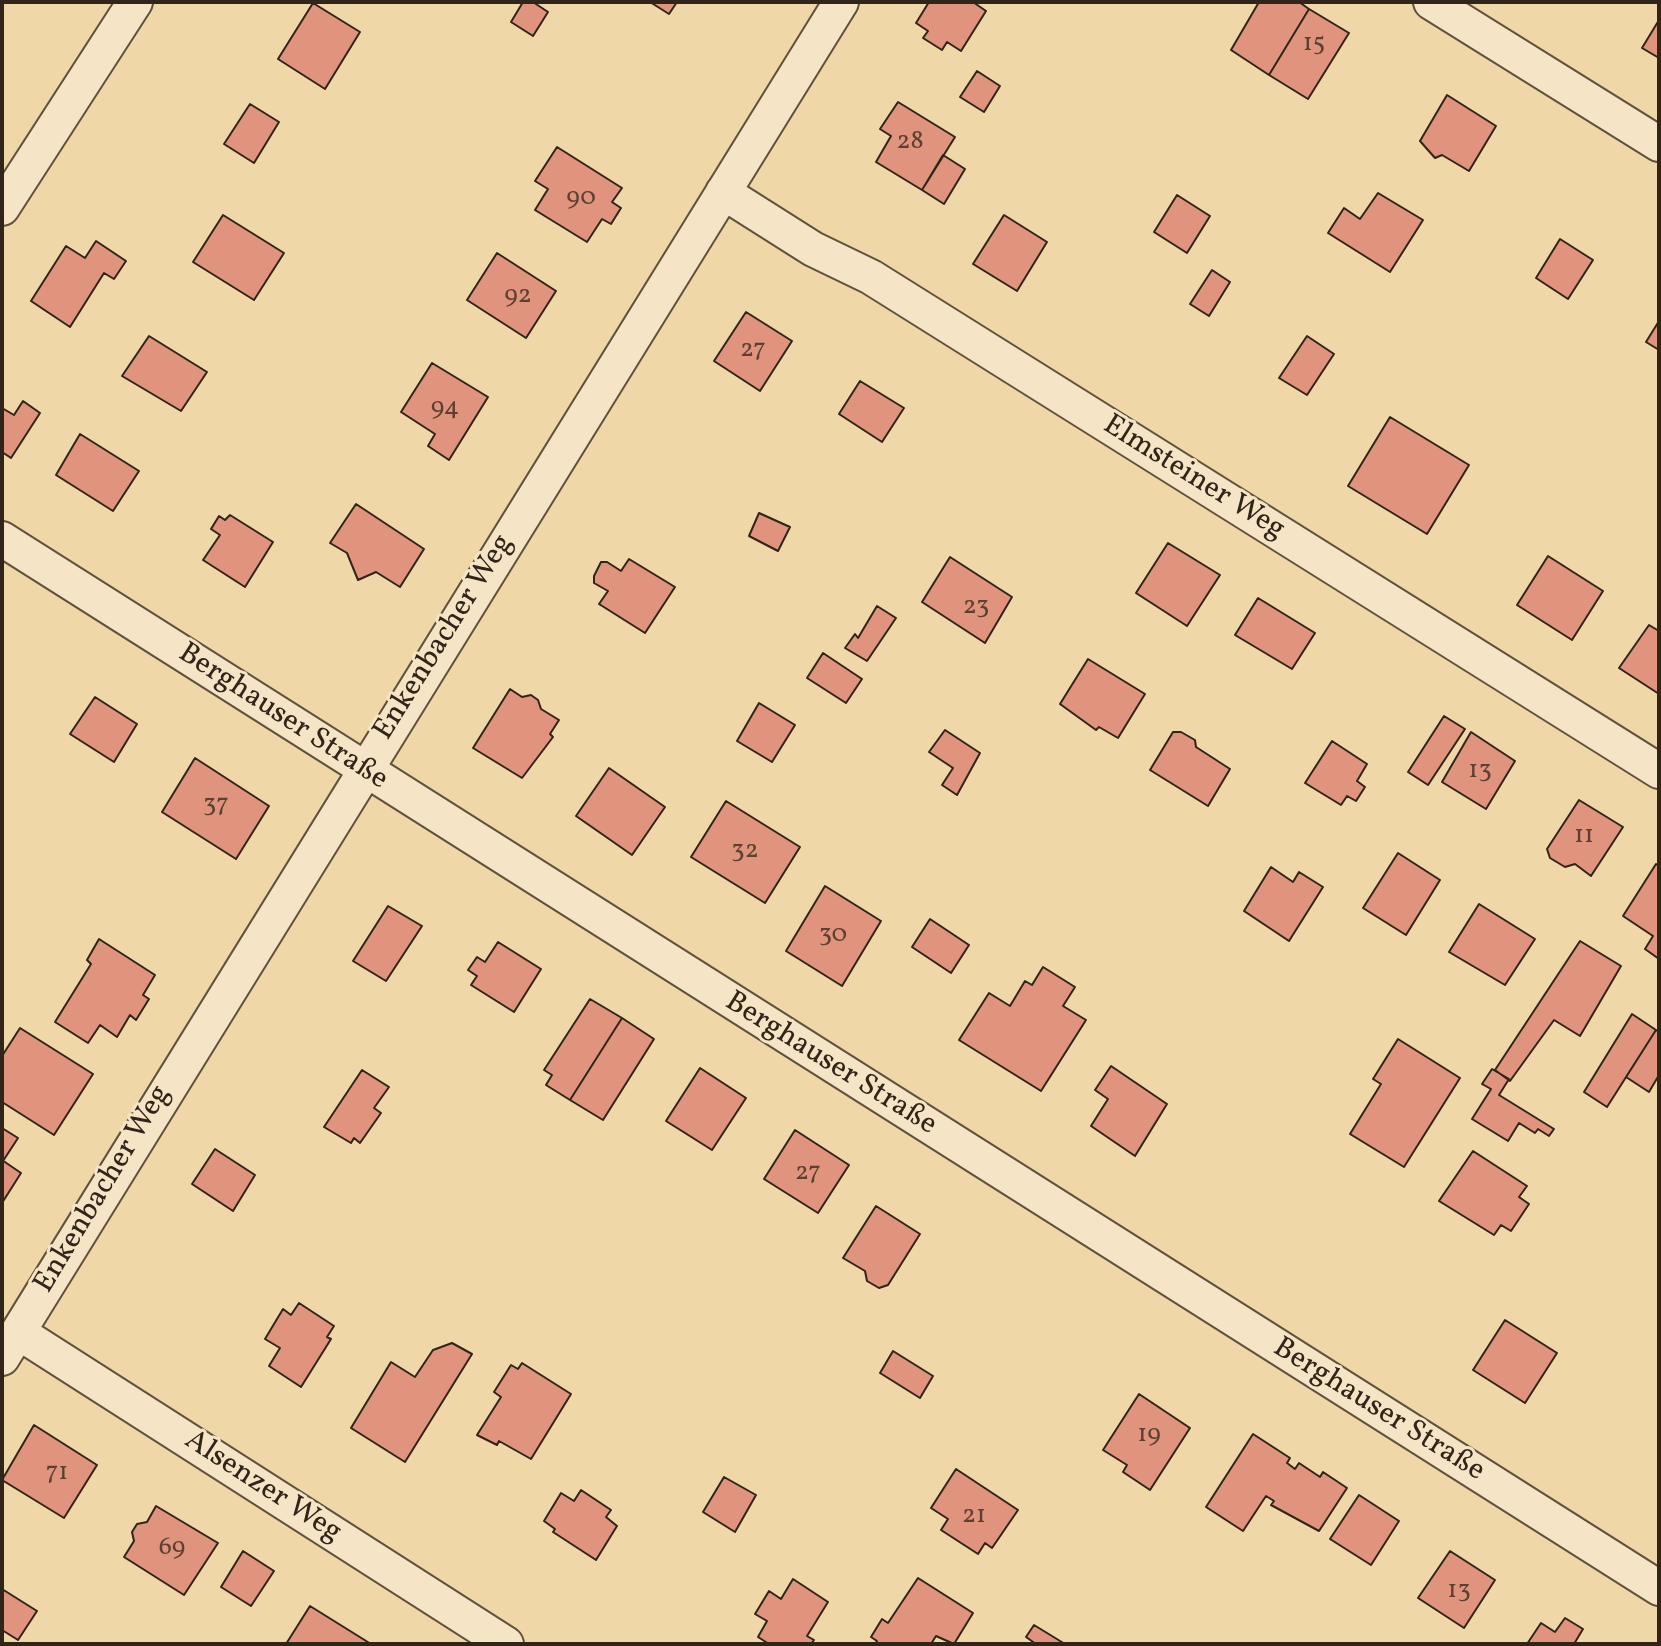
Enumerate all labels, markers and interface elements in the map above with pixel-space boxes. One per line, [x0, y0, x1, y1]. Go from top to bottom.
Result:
house number: 15 [1303, 29, 1325, 61]
house number: 28 [896, 127, 924, 159]
house number: 90 [566, 183, 596, 215]
house number: 92 [504, 281, 532, 313]
house number: 27 [740, 335, 766, 367]
house number: 94 [431, 393, 459, 425]
street label: Elmsteiner Weg [1095, 409, 1291, 549]
street label: Enkenbacher Weg [367, 528, 523, 748]
house number: 23 [963, 592, 989, 624]
street label: Berghauser Straße [170, 637, 394, 799]
house number: 13 [1468, 756, 1492, 788]
house number: 37 [203, 790, 229, 822]
house number: 11 [1574, 821, 1594, 853]
house number: 32 [731, 836, 759, 868]
house number: 30 [819, 920, 847, 952]
street label: Berghauser Straße [717, 985, 943, 1145]
street label: Enkenbacher Weg [28, 1080, 180, 1300]
house number: 27 [795, 1158, 821, 1190]
street label: Berghauser Straße [1265, 1331, 1491, 1491]
house number: 19 [1137, 1420, 1161, 1452]
street label: Alsenzer Weg [177, 1424, 347, 1552]
house number: 71 [46, 1458, 68, 1490]
house number: 21 [962, 1501, 986, 1533]
house number: 69 [159, 1533, 185, 1565]
house number: 13 [1447, 1576, 1471, 1608]

